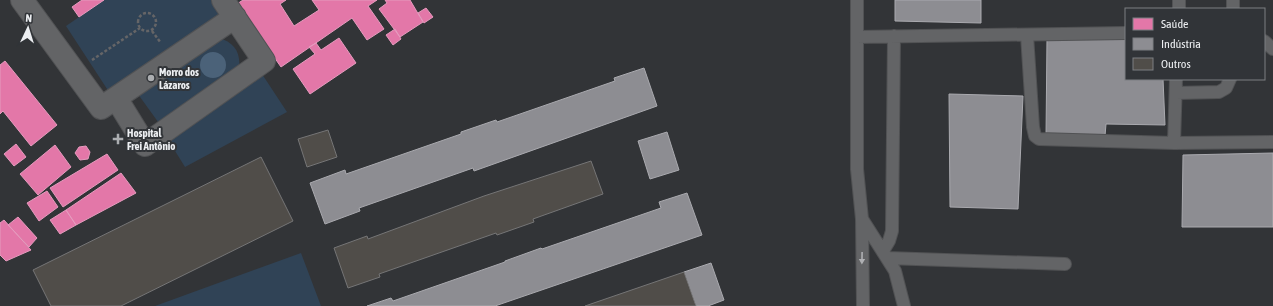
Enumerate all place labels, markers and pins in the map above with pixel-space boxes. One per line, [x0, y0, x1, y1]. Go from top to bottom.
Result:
place label: Morro dos Lázaros [159, 66, 199, 91]
marker: Morro dos Lázaros [146, 73, 156, 83]
place label: Hospital Frei Antônio [127, 127, 175, 152]
marker: Hospital Frei Antônio [112, 133, 124, 145]

